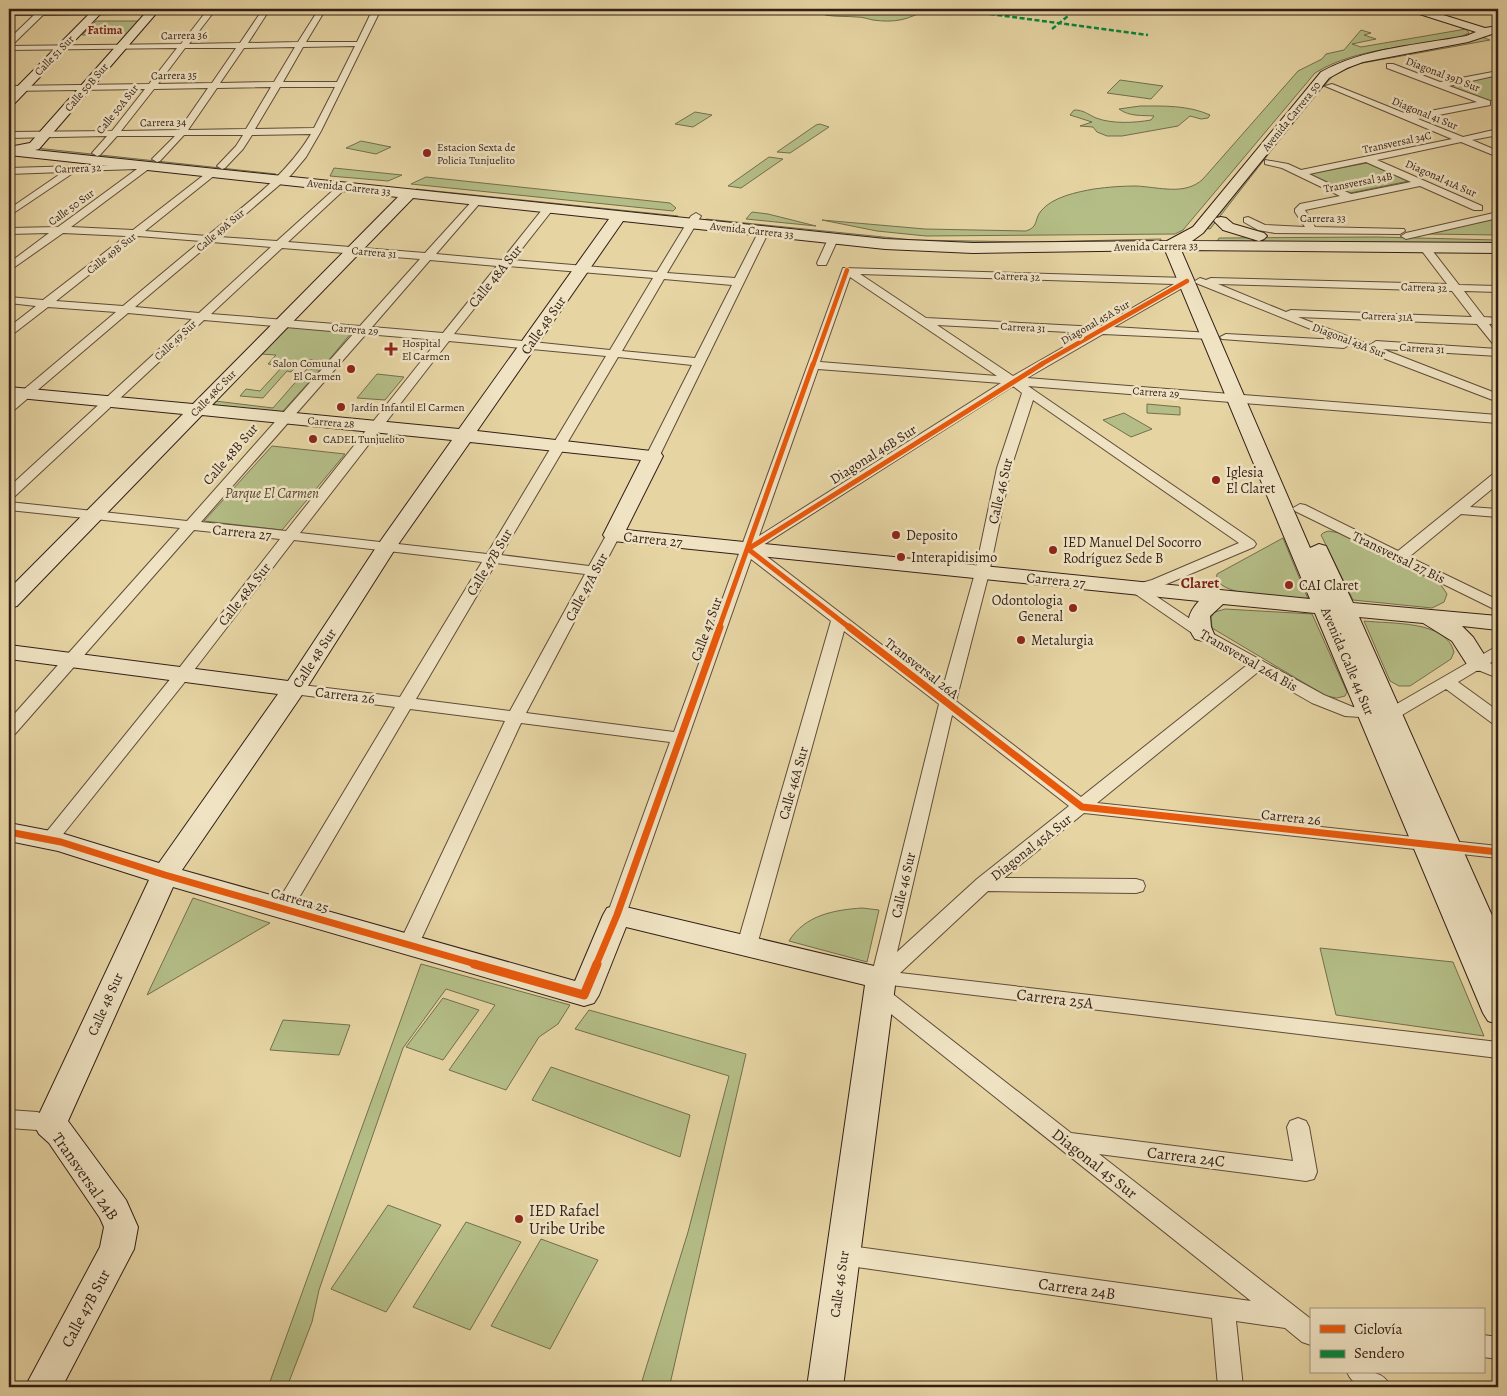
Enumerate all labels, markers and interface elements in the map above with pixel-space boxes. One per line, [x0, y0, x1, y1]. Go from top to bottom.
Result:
district label: Fatima [87, 22, 123, 38]
street label: Carrera 36 [161, 28, 207, 43]
street label: Calle 51 Sur [31, 32, 78, 79]
street label: Diagonal 39D Sur [1404, 53, 1482, 96]
street label: Calle 50B Sur [61, 60, 112, 115]
street label: Carrera 35 [151, 68, 197, 83]
street label: Avenida Carrera 50 [1258, 78, 1324, 155]
street label: Calle 50A Sur [93, 81, 142, 137]
street label: Diagonal 41 Sur [1390, 93, 1460, 134]
street label: Carrera 34 [140, 115, 186, 130]
street label: Transversal 34C [1361, 128, 1433, 157]
place label: Estacion Sexta de Policia Tunjuelito [437, 140, 516, 168]
marker: Estacion Sexta de Policia Tunjuelito [421, 147, 433, 159]
street label: Diagonal 41A Sur [1403, 156, 1479, 201]
street label: Carrera 32 [55, 160, 101, 177]
street label: Transversal 34B [1322, 168, 1394, 197]
street label: Avenida Carrera 33 [305, 176, 392, 199]
street label: Calle 50 Sur [45, 186, 97, 229]
street label: Calle 49A Sur [193, 206, 248, 255]
street label: Carrera 33 [1300, 211, 1346, 226]
street label: Avenida Carrera 33 [708, 219, 795, 242]
street label: Calle 49B Sur [83, 229, 139, 278]
street label: Avenida Carrera 33 [1113, 238, 1198, 255]
street label: Calle 48A Sur [464, 240, 527, 312]
street label: Carrera 31 [351, 243, 397, 262]
street label: Carrera 32 [994, 268, 1040, 285]
street label: Carrera 32 [1401, 279, 1447, 296]
street label: Calle 48 Sur [516, 292, 571, 358]
street label: Diagonal 45A Sur [1058, 297, 1132, 348]
street label: Carrera 31A [1361, 308, 1414, 325]
street label: Calle 49 Sur [151, 317, 200, 364]
street label: Carrera 31 [1000, 319, 1046, 336]
street label: Carrera 29 [331, 320, 379, 339]
street label: Diagonal 43A Sur [1310, 320, 1388, 361]
place label: Hospital El Carmen [402, 336, 450, 364]
street label: Carrera 31 [1399, 340, 1445, 357]
marker: Hospital El Carmen [384, 342, 398, 356]
place label: Salon Comunal El Carmen [273, 356, 341, 384]
marker: Salon Comunal El Carmen [345, 363, 357, 375]
street label: Calle 48C Sur [187, 367, 240, 420]
street label: Carrera 29 [1132, 383, 1180, 402]
place label: Jardín Infantil El Carmen [351, 400, 465, 415]
marker: Jardín Infantil El Carmen [335, 401, 347, 413]
street label: Carrera 28 [307, 413, 355, 432]
street label: Calle 48B Sur [198, 419, 263, 489]
street label: Diagonal 46B Sur [826, 420, 921, 489]
place label: CADEL Tunjuelito [323, 432, 405, 447]
marker: CADEL Tunjuelito [307, 433, 319, 445]
street label: Calle 46 Sur [984, 456, 1017, 526]
place label: Iglesia El Claret [1226, 463, 1276, 498]
marker: Iglesia El Claret [1210, 474, 1222, 486]
park label: Parque El Carmen [225, 484, 319, 503]
street label: Carrera 27 [212, 520, 272, 545]
street label: Calle 47B Sur [462, 525, 517, 599]
place label: Deposito [906, 526, 958, 545]
street label: Carrera 27 [623, 527, 683, 552]
street label: Transversal 27 Bis [1349, 527, 1448, 588]
marker: Deposito [890, 529, 902, 541]
place label: IED Manuel Del Socorro Rodríguez Sede B [1063, 533, 1202, 568]
marker: IED Manuel Del Socorro Rodríguez Sede B [1047, 544, 1059, 556]
place label: Interapidisimo [911, 548, 997, 567]
street label: Calle 47A Sur [561, 549, 613, 625]
marker: Interapidisimo [895, 551, 907, 563]
street label: Calle 48A Sur [214, 558, 276, 630]
street label: Carrera 27 [1026, 568, 1086, 593]
district label: Claret [1181, 573, 1219, 593]
place label: CAI Claret [1299, 576, 1359, 595]
marker: CAI Claret [1283, 579, 1295, 591]
place label: Odontologia General [992, 591, 1064, 626]
street label: Calle 47 Sur [686, 594, 727, 664]
marker: Odontologia General [1067, 602, 1079, 614]
street label: Avenida Calle 44 Sur [1316, 603, 1379, 719]
street label: Calle 48 Sur [288, 624, 341, 692]
street label: Transversal 26A Bis [1196, 625, 1301, 696]
place label: Metalurgia [1031, 631, 1094, 650]
street label: Transversal 26A [881, 633, 963, 704]
marker: Metalurgia [1015, 634, 1027, 646]
street label: Carrera 26 [314, 682, 376, 709]
street label: Calle 46A Sur [774, 744, 813, 822]
street label: Carrera 26 [1260, 805, 1322, 830]
street label: Diagonal 45A Sur [987, 809, 1076, 885]
street label: Calle 46 Sur [887, 850, 920, 920]
street label: Carrera 25 [269, 883, 331, 918]
street label: Calle 48 Sur [83, 969, 128, 1039]
street label: Carrera 25A [1015, 983, 1095, 1015]
street label: Diagonal 45 Sur [1047, 1123, 1142, 1204]
street label: Transversal 24B [47, 1128, 124, 1225]
street label: Carrera 24C [1146, 1141, 1226, 1173]
place label: IED Rafael Uribe Uribe [529, 1200, 605, 1240]
marker: IED Rafael Uribe Uribe [513, 1213, 525, 1225]
street label: Calle 46 Sur [825, 1249, 854, 1319]
street label: Calle 47B Sur [56, 1266, 116, 1351]
street label: Carrera 24B [1037, 1273, 1117, 1305]
legend [1310, 1308, 1484, 1374]
text: Ciclovía [1354, 1319, 1402, 1339]
text: Sendero [1354, 1343, 1404, 1363]

